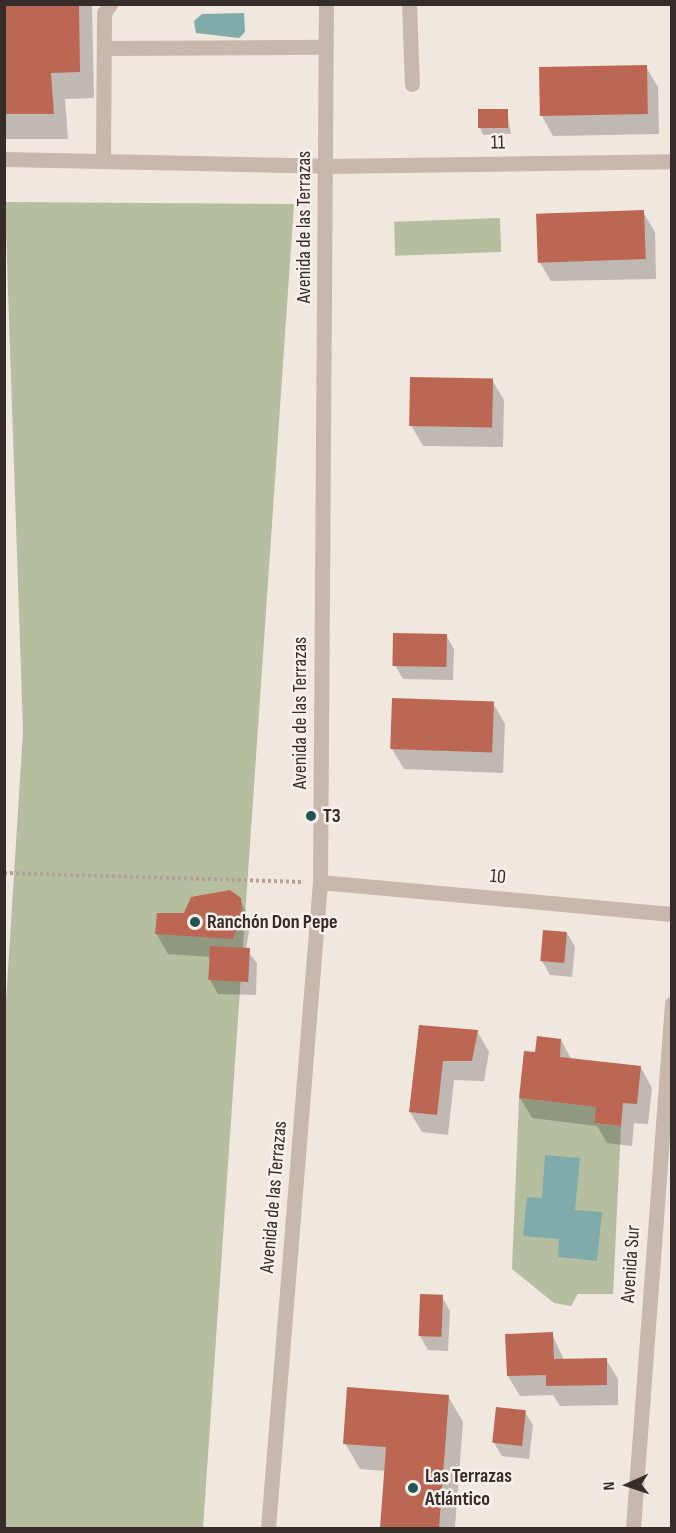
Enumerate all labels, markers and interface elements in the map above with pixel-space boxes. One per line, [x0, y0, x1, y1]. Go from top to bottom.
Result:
street label: 11 [491, 131, 505, 155]
street label: Avenida de las Terrazas [292, 151, 316, 303]
street label: Avenida de las Terrazas [288, 637, 312, 789]
place label: T3 [323, 804, 341, 828]
marker: T3 [304, 809, 318, 823]
street label: 10 [489, 864, 507, 890]
place label: Ranchón Don Pepe [207, 910, 338, 934]
marker: Ranchón Don Pepe [188, 915, 202, 929]
street label: Avenida de las Terrazas [255, 1120, 293, 1274]
street label: Avenida Sur [616, 1224, 646, 1304]
north arrow [598, 1455, 658, 1515]
place label: Las Terrazas Atlántico [425, 1464, 512, 1511]
marker: Las Terrazas Atlántico [406, 1481, 420, 1495]
text: N [600, 1481, 619, 1491]

